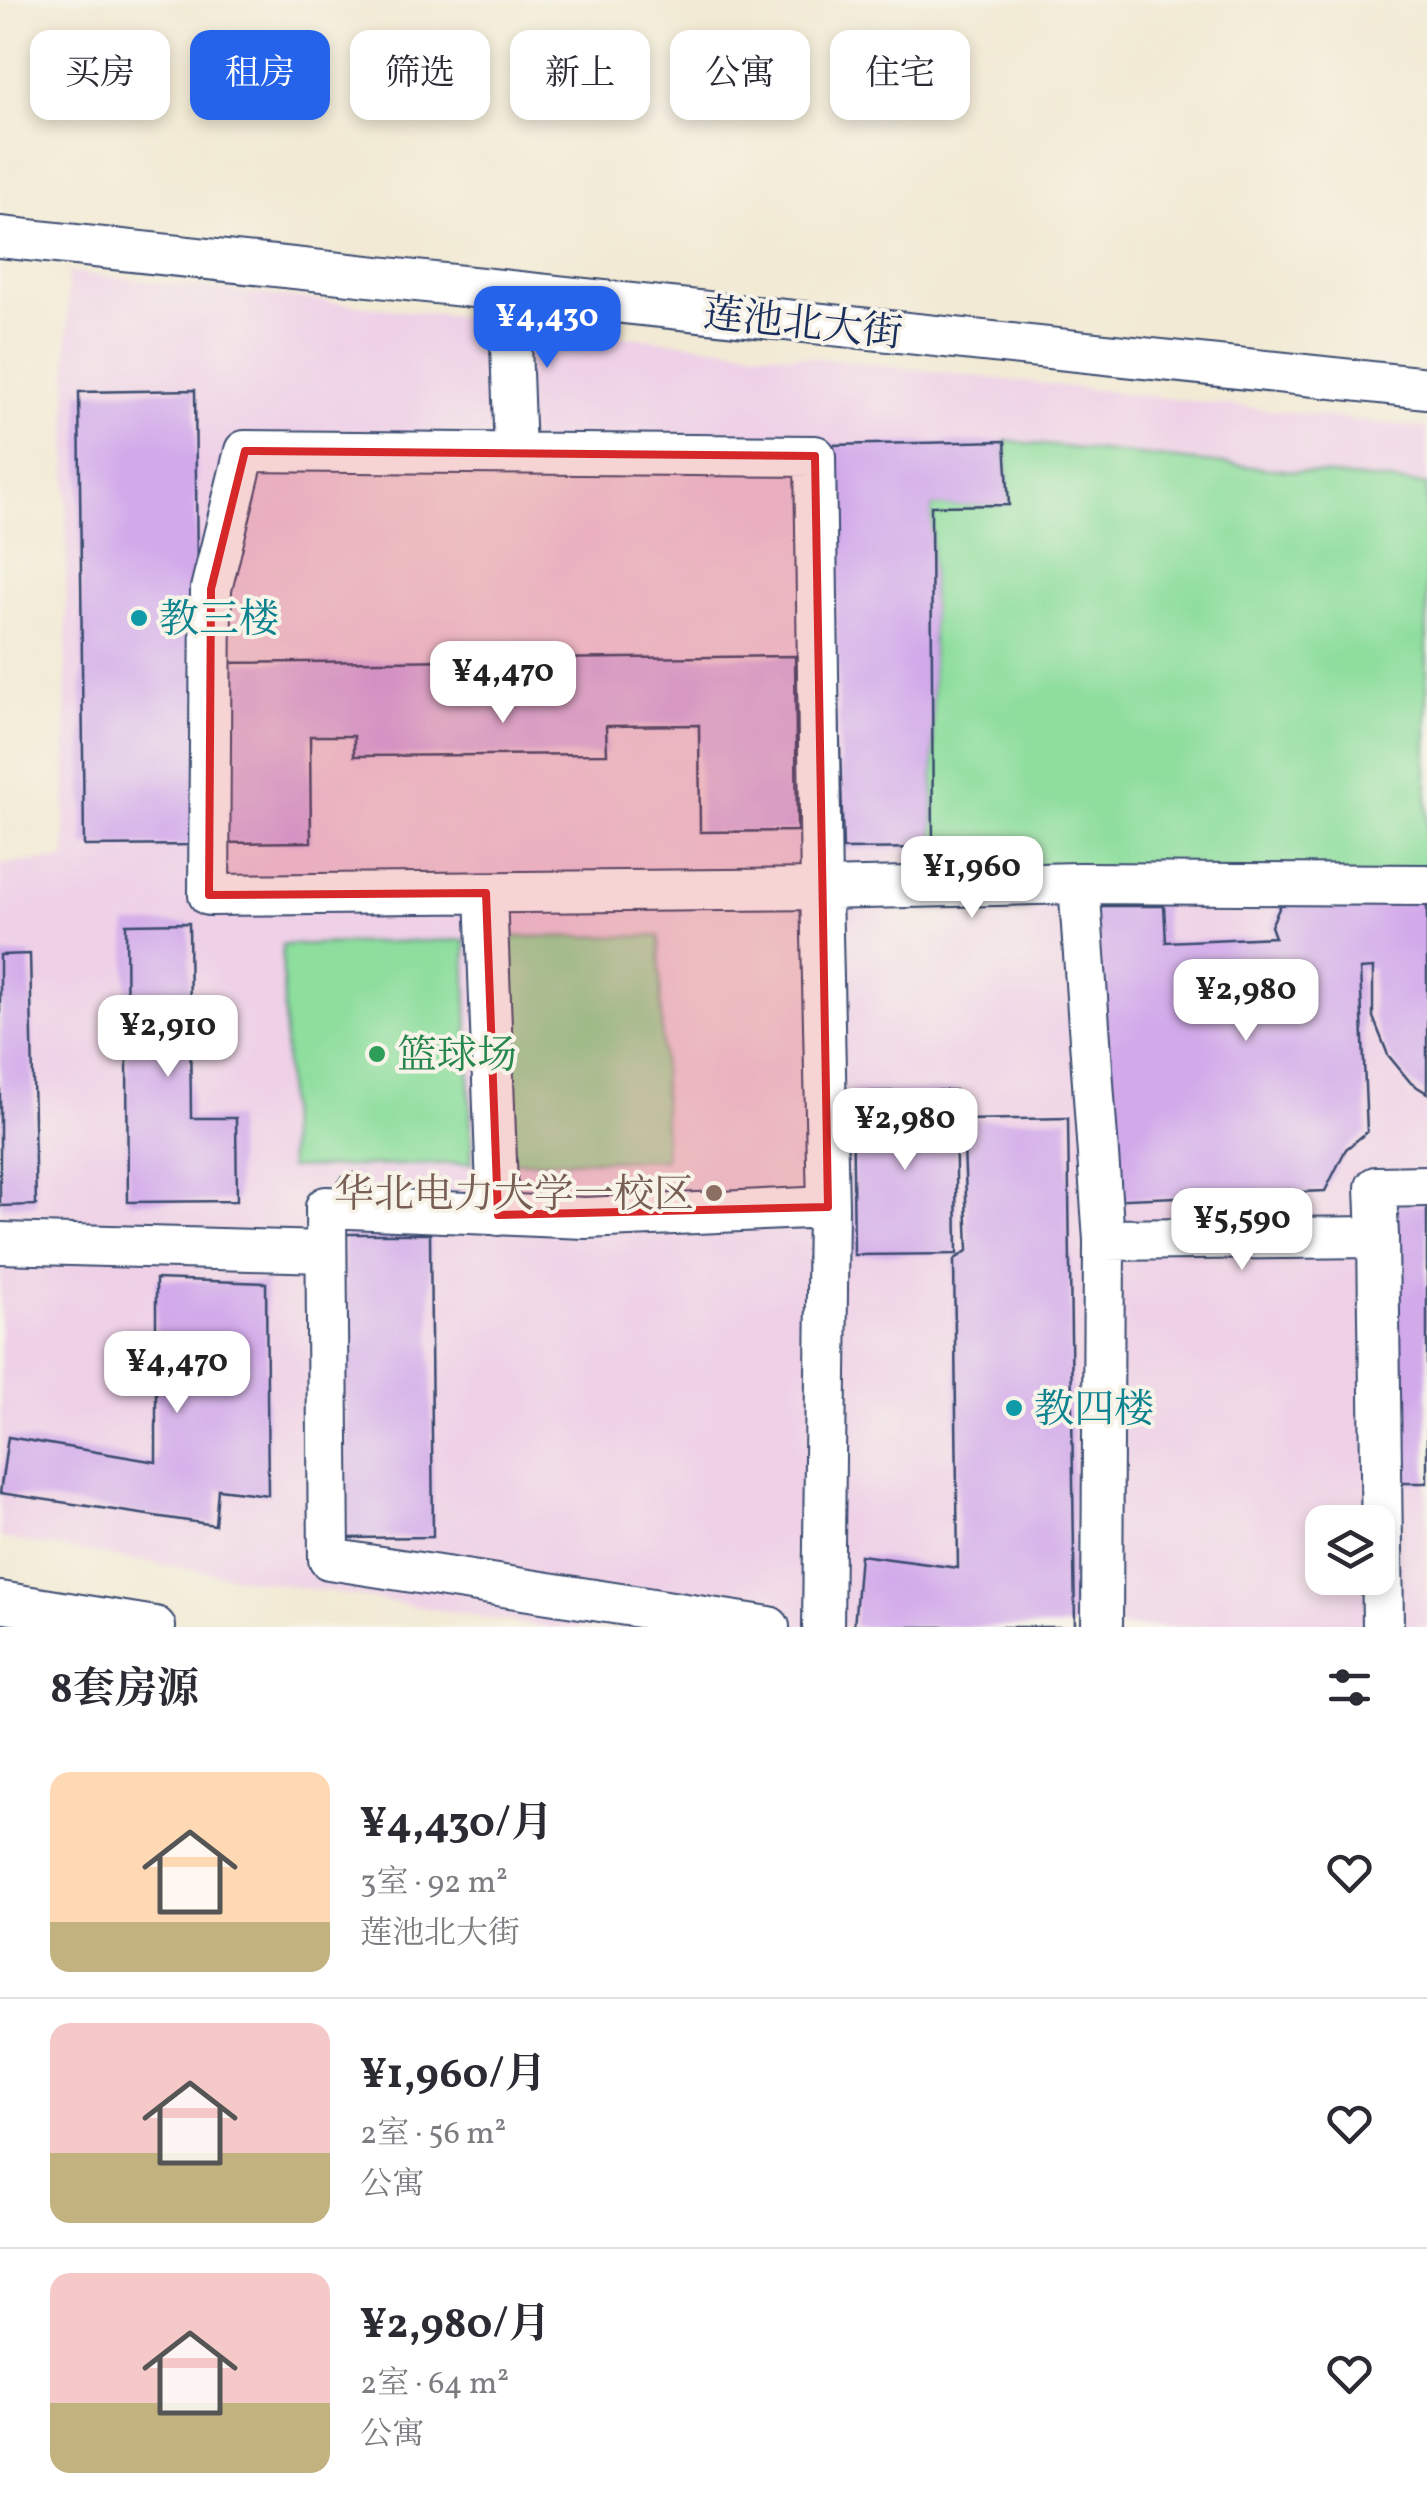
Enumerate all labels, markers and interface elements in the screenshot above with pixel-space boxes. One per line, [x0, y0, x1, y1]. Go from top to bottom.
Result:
chip: 买房 [30, 30, 170, 120]
chip: 租房 [190, 30, 330, 120]
chip: 筛选 [350, 30, 490, 120]
chip: 新上 [510, 30, 650, 120]
chip: 公寓 [670, 30, 810, 120]
chip: 住宅 [830, 30, 970, 120]
pin: ¥4,430 [466, 286, 628, 371]
street label: 莲池北大街 [700, 288, 905, 364]
text: ¥4,430 [496, 296, 598, 340]
place label: 教三楼 [159, 594, 279, 650]
marker: 教三楼 [128, 607, 150, 629]
pin: ¥4,470 [422, 641, 584, 726]
text: ¥4,470 [452, 651, 554, 695]
pin: ¥1,960 [891, 836, 1053, 921]
text: ¥1,960 [923, 846, 1021, 890]
pin: ¥2,980 [1165, 959, 1327, 1044]
text: ¥2,980 [1196, 969, 1296, 1013]
pin: ¥2,910 [87, 995, 249, 1080]
text: ¥2,910 [120, 1005, 216, 1049]
place label: 篮球场 [397, 1030, 517, 1086]
marker: 篮球场 [366, 1043, 388, 1065]
pin: ¥2,980 [824, 1088, 986, 1173]
text: ¥2,980 [855, 1098, 955, 1142]
place label: 华北电力大学一校区 [334, 1169, 694, 1225]
marker: 华北电力大学一校区 [703, 1182, 725, 1204]
pin: ¥5,590 [1161, 1188, 1323, 1273]
text: ¥5,590 [1193, 1198, 1291, 1242]
pin: ¥4,470 [96, 1331, 258, 1416]
text: ¥4,470 [126, 1341, 228, 1385]
place label: 教四楼 [1034, 1384, 1154, 1440]
marker: 教四楼 [1003, 1397, 1025, 1419]
map controls [1305, 1505, 1395, 1595]
button: layers [1305, 1505, 1395, 1595]
icon: filters [1322, 1660, 1377, 1715]
text: 8套房源 [50, 1662, 199, 1721]
text: ¥4,430/月 [360, 1796, 553, 1855]
icon: home [130, 1812, 250, 1932]
icon: heart [1322, 1845, 1377, 1900]
text: 3室 · 92 m² [360, 1862, 508, 1906]
text: 莲池北大街 [360, 1913, 520, 1957]
text: ¥1,960/月 [360, 2047, 547, 2106]
icon: home [130, 2063, 250, 2183]
icon: heart [1322, 2096, 1377, 2151]
text: 2室 · 56 m² [360, 2113, 506, 2157]
text: 公寓 [360, 2164, 424, 2208]
text: ¥2,980/月 [360, 2297, 551, 2356]
icon: home [130, 2313, 250, 2433]
icon: heart [1322, 2346, 1377, 2401]
text: 2室 · 64 m² [360, 2363, 509, 2407]
text: 公寓 [360, 2414, 424, 2458]

